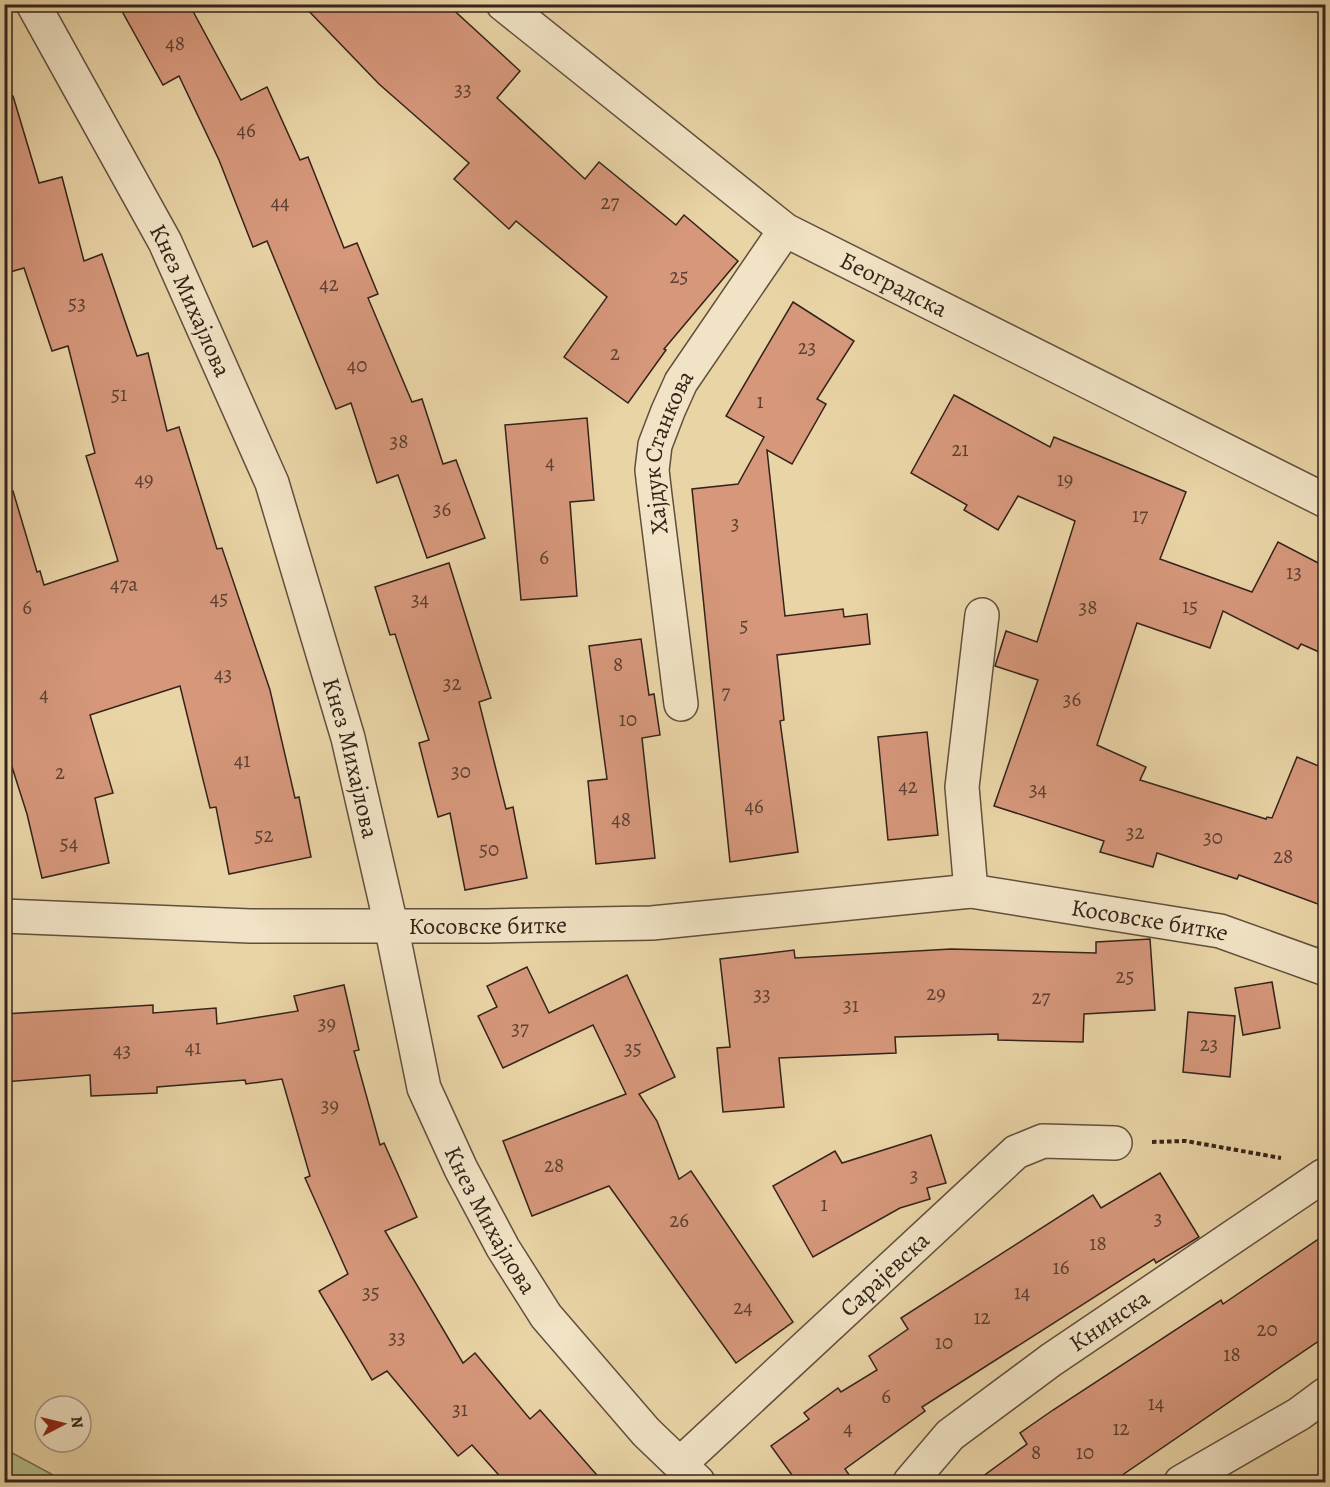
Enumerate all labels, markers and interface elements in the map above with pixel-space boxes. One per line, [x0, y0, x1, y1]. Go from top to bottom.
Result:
house number: 48 [165, 29, 185, 57]
house number: 33 [454, 75, 472, 103]
house number: 46 [236, 116, 256, 144]
house number: 44 [270, 188, 290, 216]
house number: 27 [601, 188, 620, 216]
street label: Кнез Михајлова [142, 218, 239, 382]
street label: Београдска [835, 244, 953, 325]
house number: 25 [669, 262, 689, 290]
house number: 42 [319, 270, 339, 298]
house number: 53 [68, 289, 86, 317]
house number: 23 [798, 333, 816, 361]
house number: 2 [610, 339, 620, 367]
house number: 40 [347, 351, 367, 379]
street label: Хајдук Станкова [636, 363, 701, 536]
house number: 51 [111, 380, 127, 408]
house number: 1 [756, 387, 764, 415]
house number: 38 [390, 427, 408, 455]
house number: 21 [951, 435, 969, 463]
house number: 4 [545, 448, 555, 476]
house number: 49 [134, 465, 154, 493]
house number: 19 [1057, 465, 1073, 493]
house number: 36 [433, 495, 452, 523]
house number: 17 [1132, 501, 1148, 529]
house number: 3 [731, 509, 739, 537]
house number: 6 [539, 543, 549, 571]
house number: 13 [1286, 558, 1302, 586]
house number: 47a [110, 570, 138, 598]
house number: 45 [210, 584, 228, 612]
house number: 34 [411, 585, 429, 613]
house number: 15 [1182, 592, 1198, 620]
house number: 6 [22, 593, 32, 621]
house number: 38 [1079, 593, 1097, 621]
house number: 5 [739, 611, 749, 639]
house number: 8 [613, 650, 623, 678]
house number: 43 [214, 660, 232, 688]
house number: 32 [443, 669, 461, 697]
street label: Кнез Михајлова [315, 674, 387, 841]
house number: 7 [722, 678, 731, 706]
house number: 4 [39, 680, 49, 708]
house number: 36 [1063, 685, 1082, 713]
house number: 10 [619, 705, 637, 733]
house number: 41 [234, 746, 250, 774]
house number: 30 [451, 757, 471, 785]
house number: 2 [55, 758, 65, 786]
house number: 42 [898, 772, 918, 800]
house number: 34 [1029, 775, 1047, 803]
house number: 46 [744, 792, 764, 820]
house number: 48 [611, 805, 631, 833]
house number: 32 [1126, 818, 1144, 846]
house number: 52 [254, 821, 274, 849]
house number: 30 [1203, 823, 1223, 851]
house number: 54 [60, 829, 78, 857]
house number: 50 [479, 835, 499, 863]
house number: 28 [1273, 842, 1293, 870]
street label: Косовске битке [1069, 891, 1233, 949]
street label: Косовске битке [408, 909, 567, 942]
house number: 25 [1115, 962, 1135, 990]
house number: 29 [926, 979, 946, 1007]
house number: 33 [753, 980, 771, 1008]
house number: 27 [1032, 983, 1051, 1011]
house number: 31 [843, 991, 859, 1019]
house number: 39 [318, 1009, 336, 1037]
house number: 37 [511, 1014, 529, 1042]
house number: 23 [1200, 1030, 1218, 1058]
house number: 41 [185, 1033, 201, 1061]
house number: 35 [624, 1034, 642, 1062]
house number: 43 [113, 1036, 131, 1064]
house number: 39 [321, 1091, 339, 1119]
street label: Кнез Михајлова [437, 1141, 544, 1300]
house number: 28 [544, 1151, 564, 1179]
house number: 3 [910, 1161, 918, 1189]
house number: 1 [820, 1190, 828, 1218]
house number: 3 [1154, 1204, 1162, 1232]
house number: 26 [669, 1206, 689, 1234]
street label: Сарајевска [833, 1224, 936, 1324]
house number: 18 [1089, 1229, 1107, 1257]
house number: 16 [1053, 1253, 1070, 1281]
house number: 35 [362, 1278, 380, 1306]
house number: 14 [1014, 1278, 1030, 1306]
street label: Книнска [1063, 1282, 1156, 1359]
house number: 24 [733, 1293, 753, 1321]
house number: 12 [973, 1303, 991, 1331]
house number: 20 [1256, 1315, 1278, 1343]
house number: 33 [388, 1323, 406, 1351]
house number: 10 [935, 1328, 953, 1356]
house number: 18 [1223, 1340, 1241, 1368]
house number: 6 [881, 1382, 891, 1410]
house number: 14 [1148, 1389, 1164, 1417]
north arrow [33, 1394, 93, 1454]
house number: 31 [452, 1395, 468, 1423]
house number: 4 [843, 1414, 853, 1442]
house number: 12 [1112, 1414, 1130, 1442]
text: N [65, 1415, 89, 1430]
house number: 8 [1031, 1438, 1041, 1466]
house number: 10 [1076, 1438, 1094, 1466]

